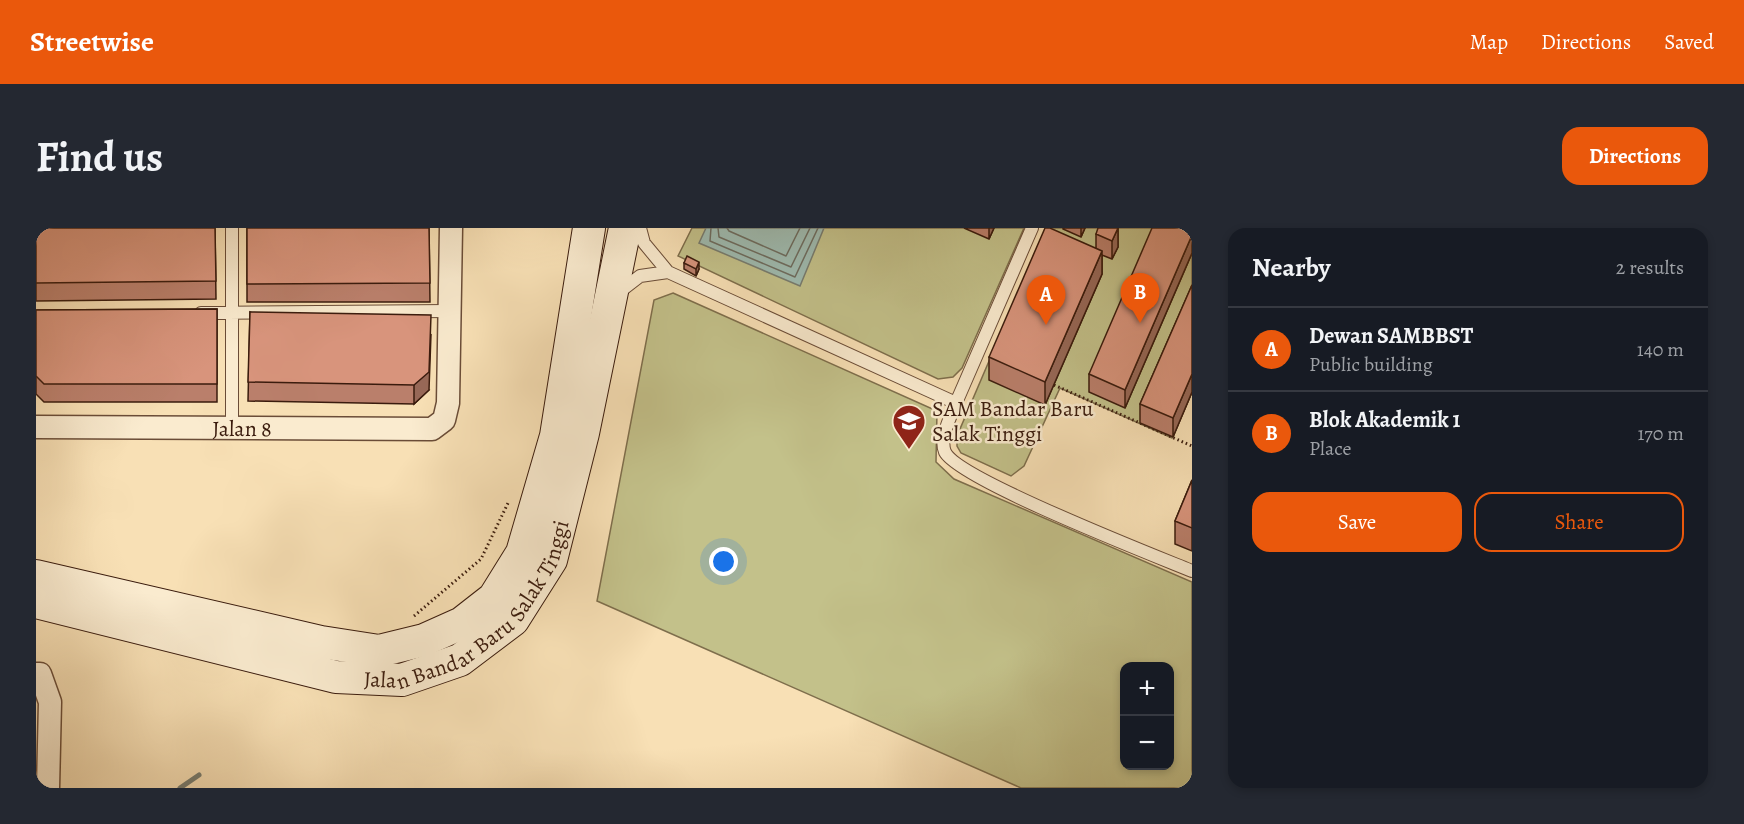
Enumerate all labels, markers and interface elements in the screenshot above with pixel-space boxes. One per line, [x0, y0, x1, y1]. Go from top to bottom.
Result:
text: Streetwise [30, 23, 154, 61]
text: Map [1470, 28, 1508, 56]
text: Directions [1541, 28, 1631, 56]
text: Saved [1664, 28, 1714, 56]
button: Directions [1562, 127, 1708, 185]
text: Find us [36, 128, 163, 185]
text: Nearby [1252, 250, 1331, 285]
text: 2 results [1616, 254, 1684, 281]
pin: B [1120, 274, 1160, 323]
pin: A [1026, 276, 1066, 325]
text: Dewan SAMBBST [1309, 321, 1473, 351]
text: A [1265, 336, 1278, 363]
text: 140 m [1637, 336, 1684, 363]
text: Public building [1309, 351, 1433, 378]
place label: SAM Bandar Baru Salak Tinggi [932, 394, 1094, 449]
school or university icon: SAM Bandar Baru Salak Tinggi [891, 403, 927, 450]
text: Blok Akademik 1 [1309, 405, 1460, 435]
street label: Jalan 8 [212, 414, 272, 444]
text: B [1265, 420, 1278, 447]
text: 170 m [1638, 420, 1684, 447]
text: Place [1309, 435, 1351, 462]
button: Save [1252, 492, 1462, 552]
button: Share [1474, 492, 1684, 552]
street label: Jalan Bandar Baru Salak Tinggi [363, 517, 576, 697]
your location [709, 547, 738, 576]
map controls [1120, 662, 1174, 770]
button: + [1120, 662, 1174, 716]
button: − [1120, 716, 1174, 770]

